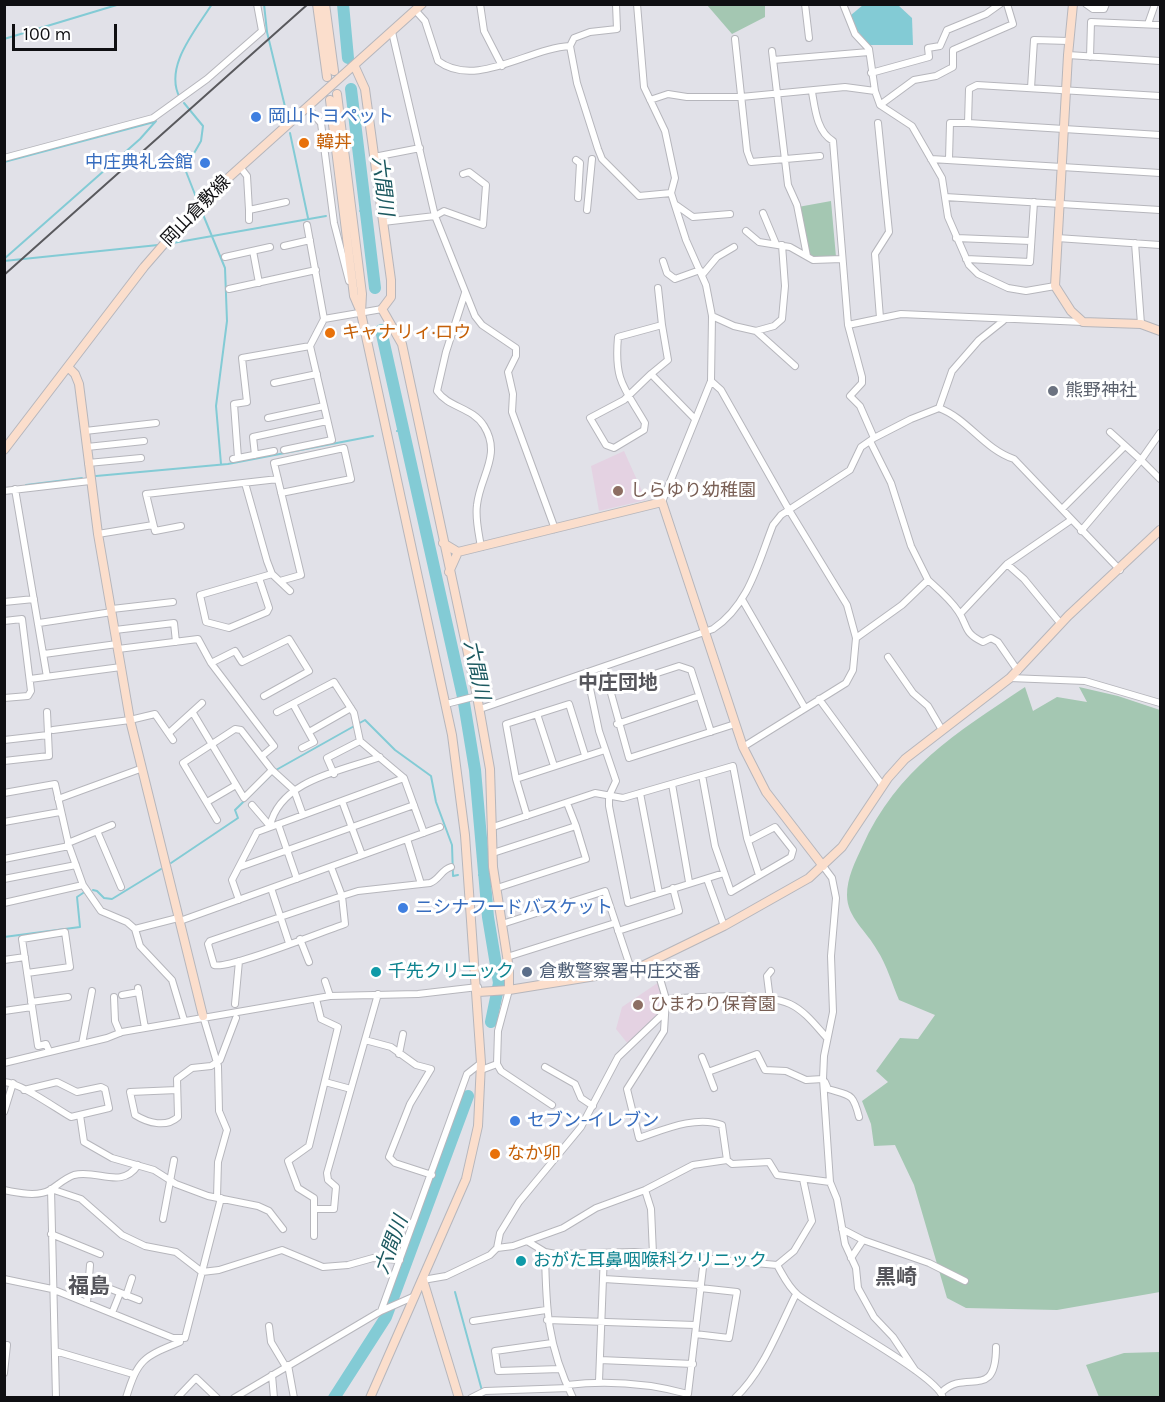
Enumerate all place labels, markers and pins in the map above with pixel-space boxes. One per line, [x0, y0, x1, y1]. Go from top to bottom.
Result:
place label: 岡山トヨペット [268, 106, 394, 128]
marker: 岡山トヨペット [249, 110, 263, 124]
place label: 韓丼 [316, 132, 352, 154]
marker: 韓丼 [297, 136, 311, 150]
place label: 中庄典礼会館 [85, 152, 193, 174]
marker: 中庄典礼会館 [198, 156, 212, 170]
place label: キャナリィ·ロウ [342, 322, 471, 344]
marker: キャナリィ·ロウ [323, 326, 337, 340]
place label: 熊野神社 [1065, 380, 1137, 402]
marker: 熊野神社 [1046, 384, 1060, 398]
place label: しらゆり幼稚園 [630, 480, 756, 502]
marker: しらゆり幼稚園 [611, 484, 625, 498]
place label: ニシナフードバスケット [415, 897, 613, 919]
marker: ニシナフードバスケット [396, 901, 410, 915]
place label: 千先クリニック [388, 961, 514, 983]
place label: 倉敷警察署中庄交番 [539, 961, 701, 983]
marker: 千先クリニック [369, 965, 383, 979]
marker: 倉敷警察署中庄交番 [520, 965, 534, 979]
place label: ひまわり保育園 [650, 994, 776, 1016]
marker: ひまわり保育園 [631, 998, 645, 1012]
place label: セブン-イレブン [527, 1110, 659, 1132]
marker: セブン-イレブン [508, 1114, 522, 1128]
place label: なか卯 [507, 1143, 561, 1165]
marker: なか卯 [488, 1147, 502, 1161]
place label: おがた耳鼻咽喉科クリニック [533, 1250, 767, 1272]
marker: おがた耳鼻咽喉科クリニック [514, 1254, 528, 1268]

